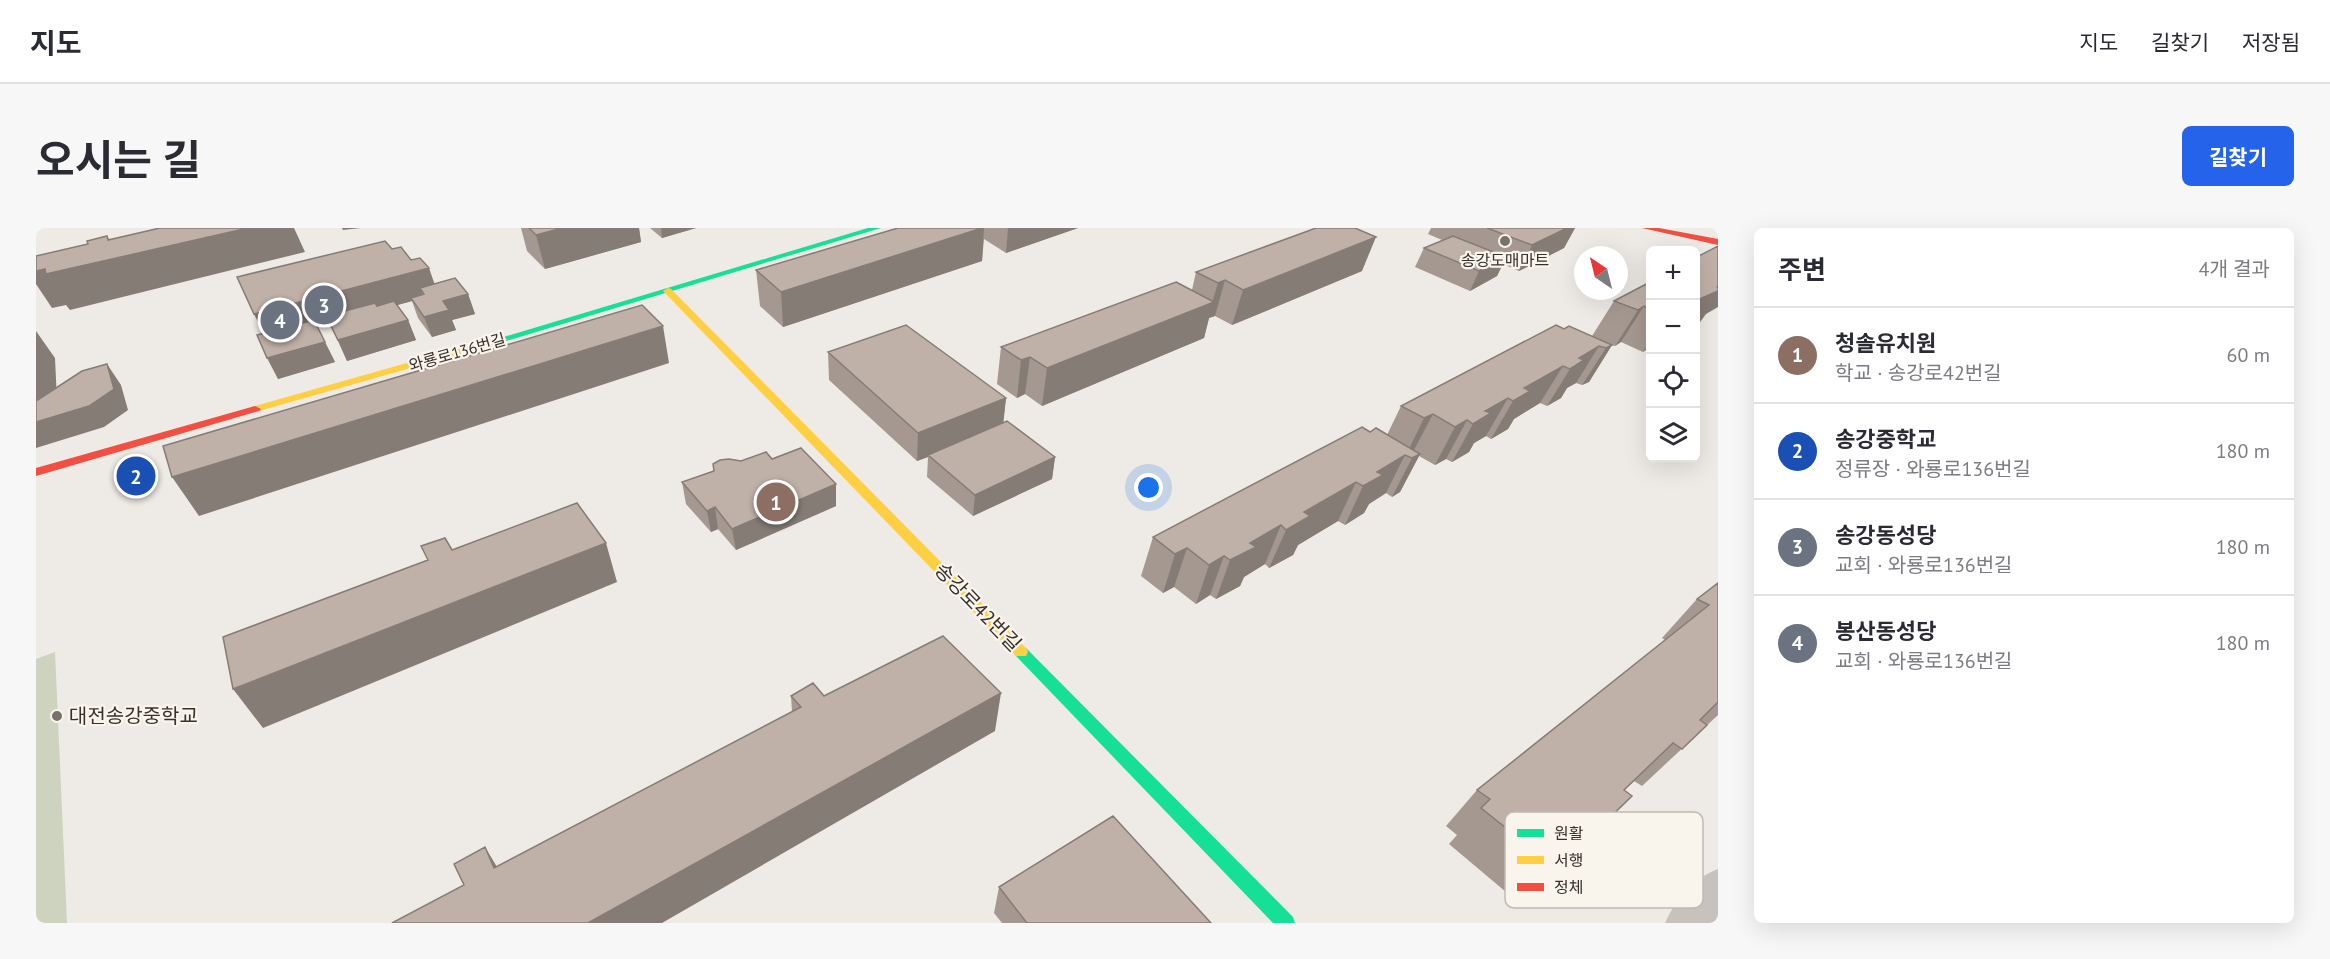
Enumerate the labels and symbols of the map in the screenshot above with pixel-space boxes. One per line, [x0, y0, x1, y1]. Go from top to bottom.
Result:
marker: 송강도매마트 [1498, 234, 1512, 248]
north arrow [1574, 246, 1628, 300]
place label: 송강도매마트 [1461, 250, 1549, 270]
pin: 3 [304, 282, 344, 328]
pin: 4 [260, 298, 300, 343]
street label: 와룡로136번길 [406, 329, 508, 375]
pin: 2 [116, 454, 156, 498]
your location [1134, 473, 1163, 502]
pin: 1 [756, 480, 796, 524]
street label: 송강로42번길 [929, 557, 1027, 657]
place label: 대전송강중학교 [69, 703, 198, 729]
marker: 대전송강중학교 [50, 709, 64, 723]
legend [1505, 812, 1703, 908]
text: 원활 [1554, 823, 1584, 843]
text: 서행 [1554, 850, 1583, 870]
text: 정체 [1554, 877, 1583, 897]

